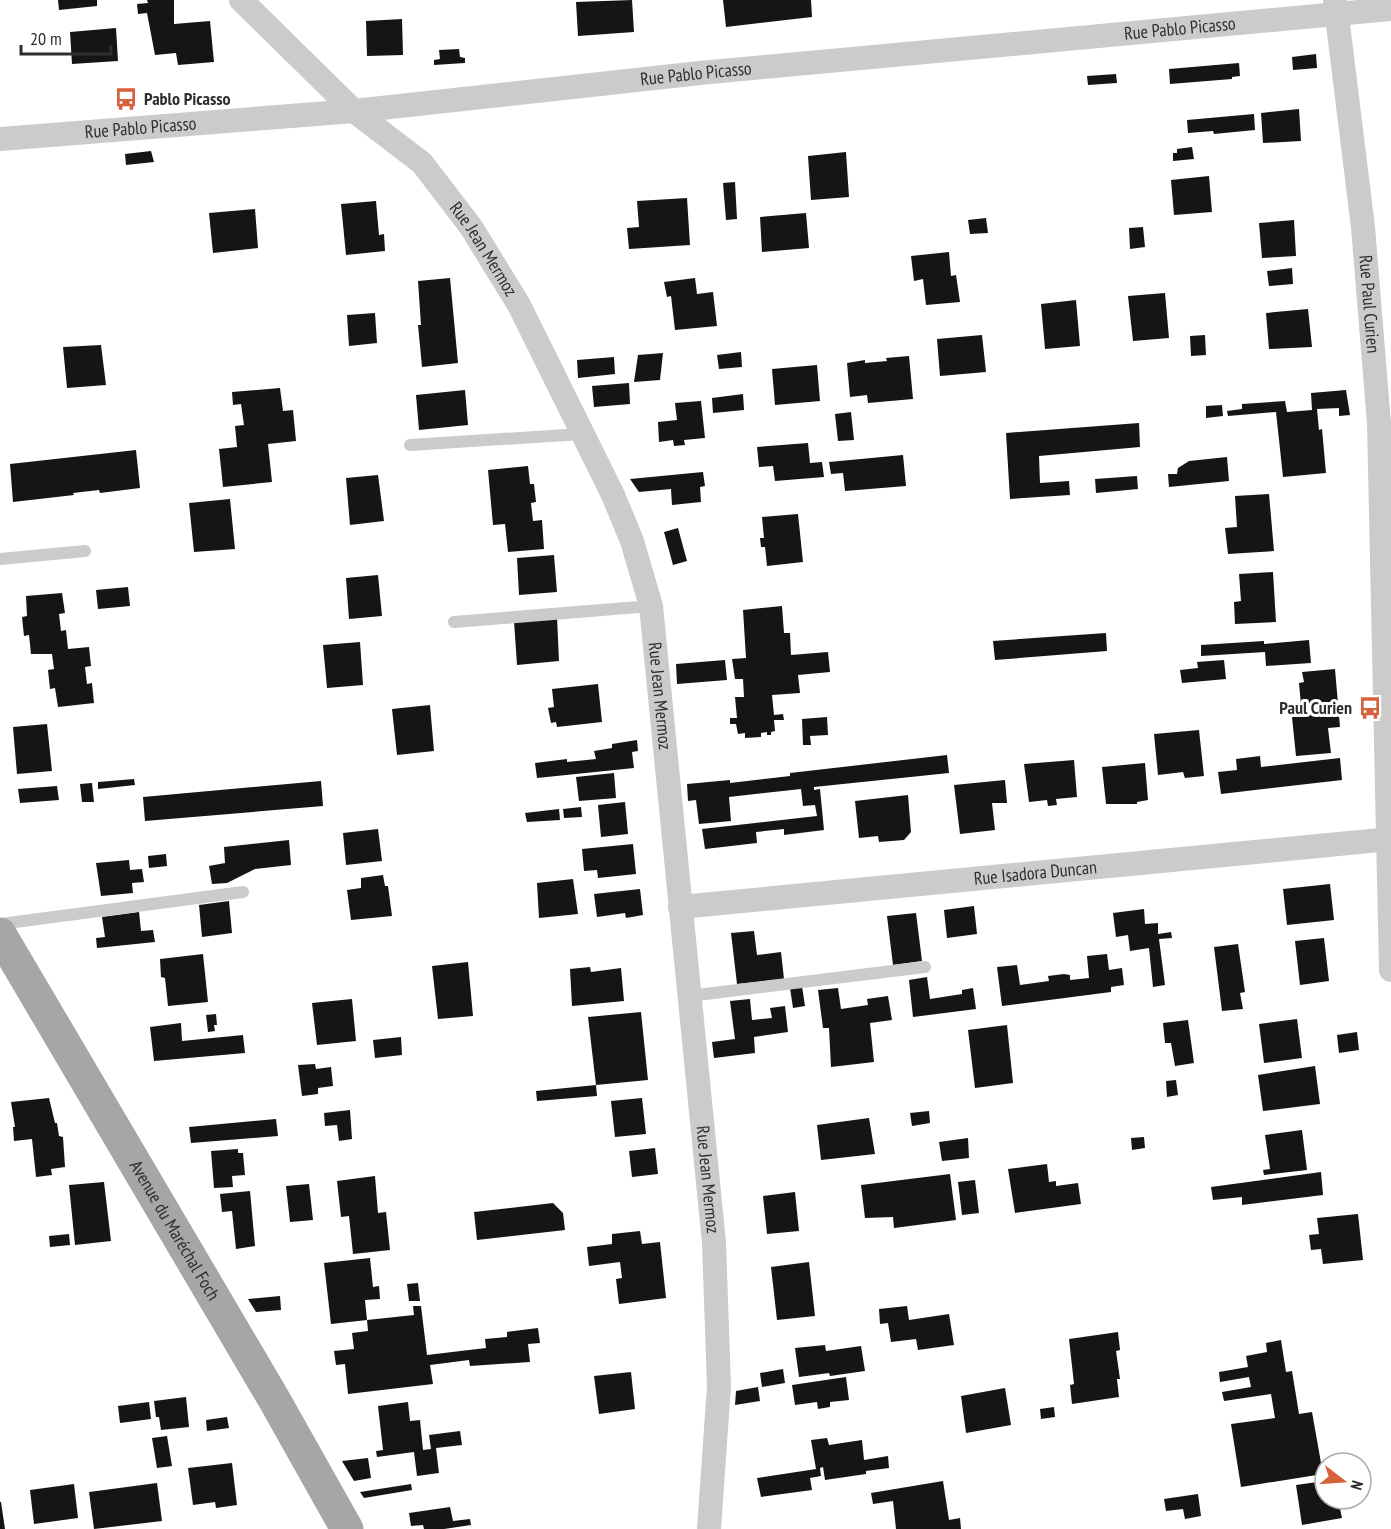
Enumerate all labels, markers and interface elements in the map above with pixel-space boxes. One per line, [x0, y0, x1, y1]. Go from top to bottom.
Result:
street label: Rue Pablo Picasso [1123, 11, 1237, 45]
scale bar [21, 18, 111, 56]
text: 20 m [30, 27, 62, 50]
street label: Rue Pablo Picasso [639, 56, 753, 90]
bus stop icon: Pablo Picasso [113, 86, 139, 112]
place label: Pablo Picasso [144, 87, 231, 110]
street label: Rue Pablo Picasso [84, 111, 197, 143]
street label: Rue Jean Mermoz [445, 197, 523, 300]
street label: Rue Paul Curien [1354, 254, 1385, 354]
street label: Rue Jean Mermoz [644, 641, 677, 751]
bus stop icon: Paul Curien [1357, 695, 1383, 721]
place label: Paul Curien [1279, 696, 1352, 719]
street label: Rue Isadora Duncan [973, 855, 1098, 890]
street label: Rue Jean Mermoz [691, 1125, 725, 1234]
street label: Avenue du Maréchal Foch [125, 1156, 225, 1304]
north arrow [1313, 1451, 1373, 1511]
text: N [1347, 1478, 1368, 1492]

